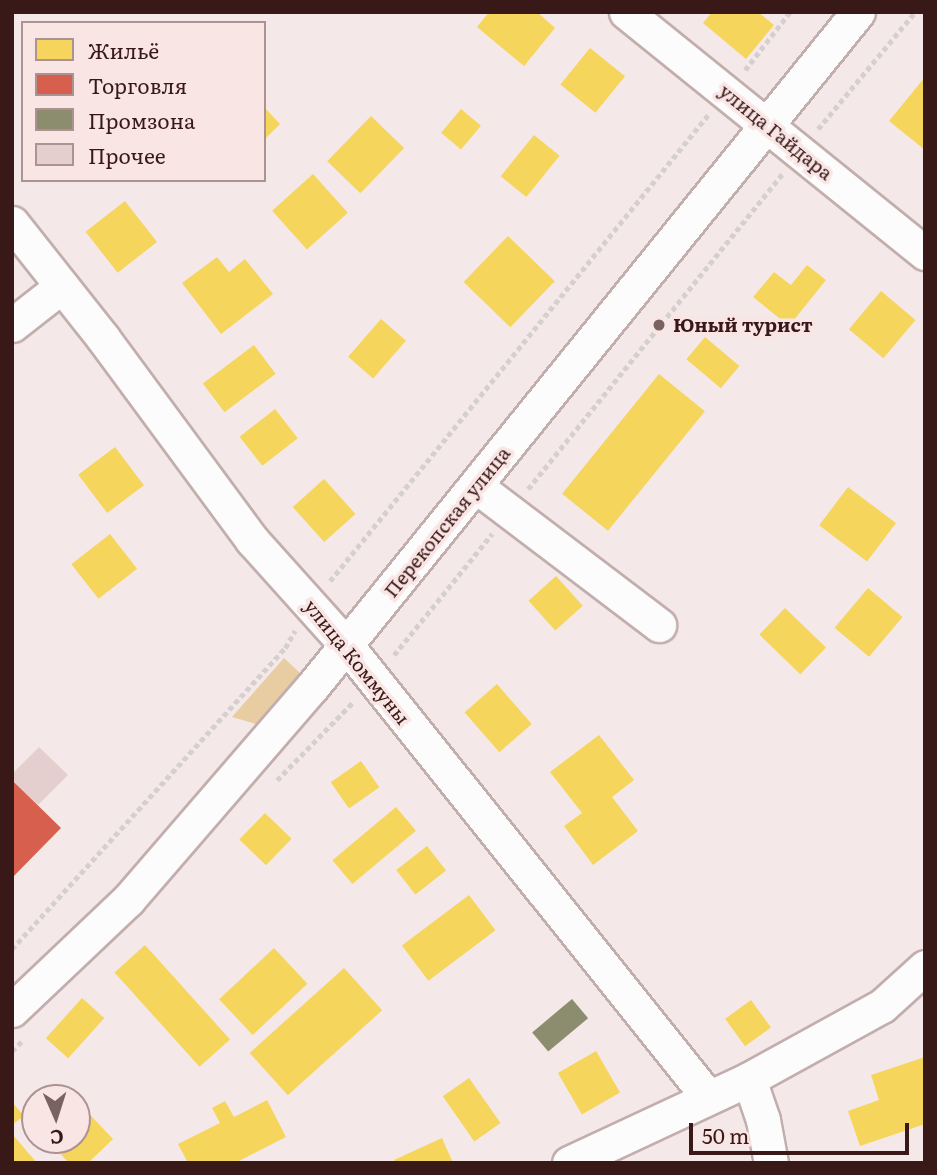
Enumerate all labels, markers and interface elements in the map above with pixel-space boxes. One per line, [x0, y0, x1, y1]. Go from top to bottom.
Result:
legend [21, 21, 266, 182]
text: Жильё [88, 34, 159, 65]
text: Торговля [88, 69, 187, 100]
street label: улица Гайдара [715, 79, 837, 185]
text: Промзона [88, 104, 195, 135]
text: Прочее [88, 139, 166, 170]
place label: Юный турист [673, 314, 813, 336]
marker: Юный турист [651, 317, 667, 333]
street label: Перекопская улица [379, 442, 515, 602]
street label: улица Коммуны [300, 595, 414, 729]
north arrow [21, 1084, 91, 1154]
scale bar [692, 1108, 912, 1152]
text: 50 m [702, 1119, 749, 1150]
text: С [50, 1124, 64, 1152]

